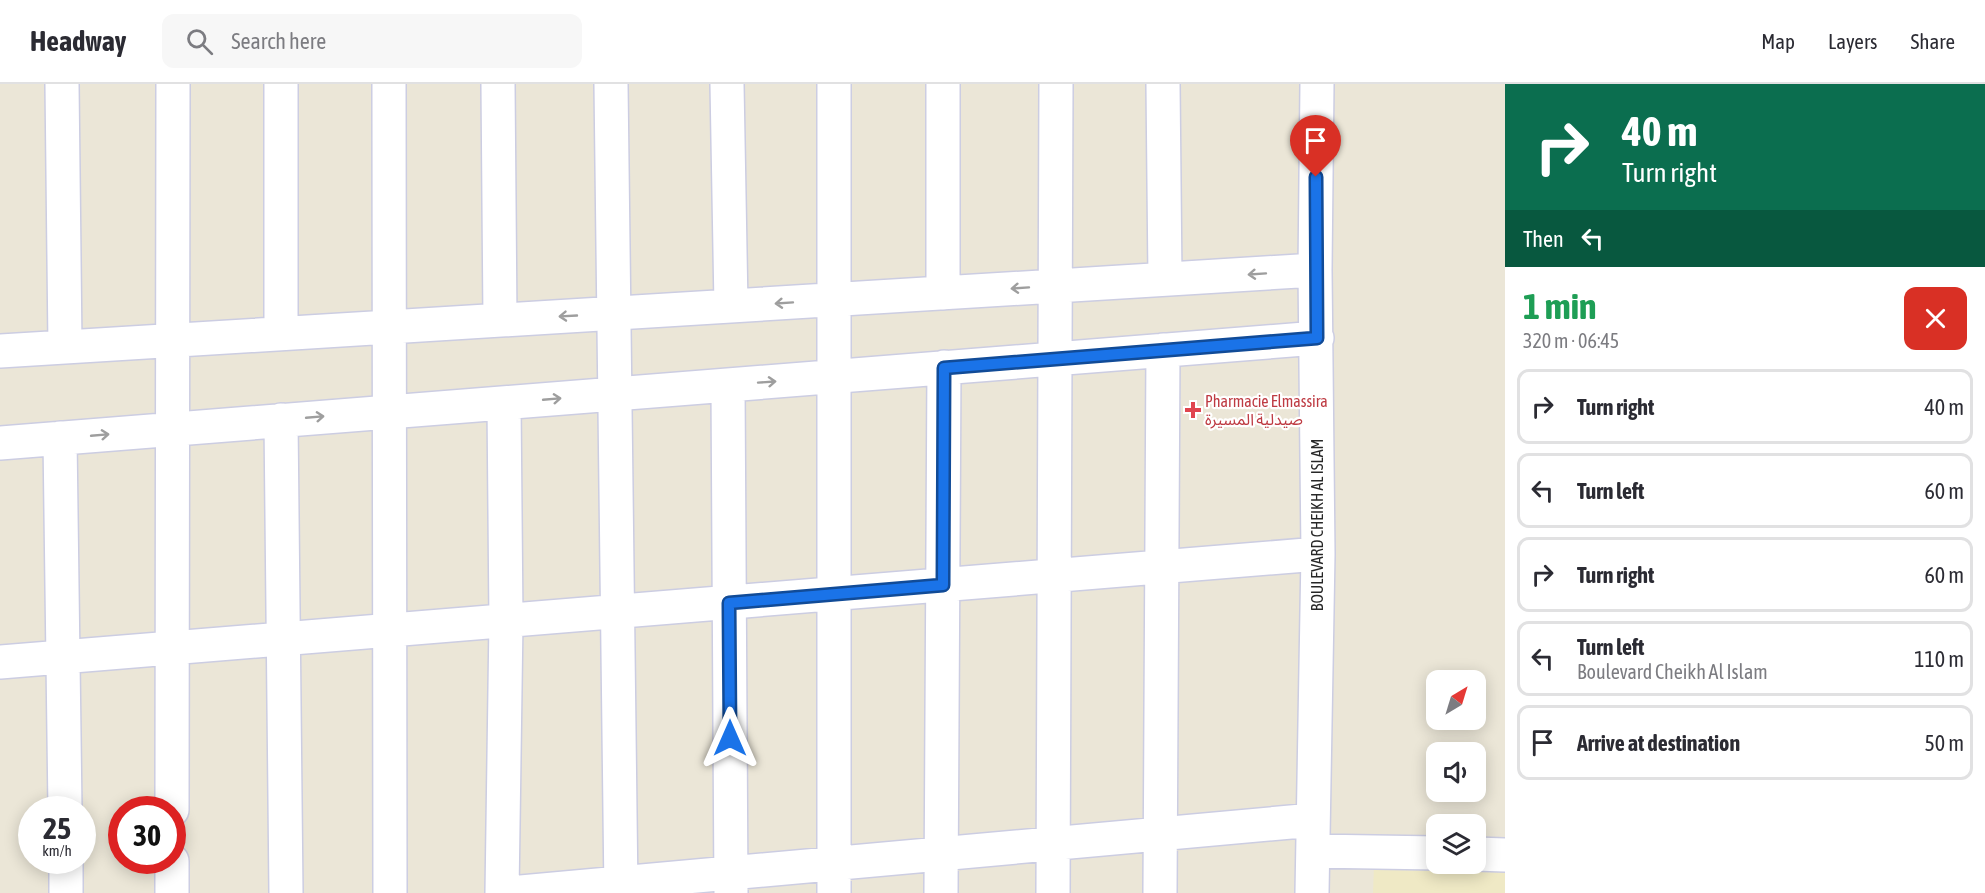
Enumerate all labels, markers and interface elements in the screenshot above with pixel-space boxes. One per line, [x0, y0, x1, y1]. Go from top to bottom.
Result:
search box [162, 14, 582, 68]
text: Headway [30, 25, 126, 57]
icon: search [183, 25, 216, 58]
text: Search here [231, 28, 326, 54]
text: Map [1761, 29, 1795, 53]
text: Layers [1828, 29, 1878, 53]
text: Share [1911, 29, 1955, 53]
text: 40 m [1622, 107, 1697, 155]
icon: right [1523, 108, 1601, 186]
pin [1290, 115, 1341, 177]
icon: arrive [1299, 124, 1332, 157]
text: Turn right [1622, 157, 1717, 188]
icon: left [1576, 222, 1609, 255]
text: Then [1523, 226, 1564, 252]
one-way arrow [1248, 268, 1267, 279]
one-way arrow [1011, 283, 1031, 294]
text: 1 min [1523, 285, 1597, 327]
button: close [1904, 287, 1967, 350]
one-way arrow [774, 297, 794, 308]
one-way arrow [559, 310, 579, 321]
text: 320 m · 06:45 [1523, 329, 1619, 352]
one-way arrow [757, 376, 777, 387]
icon: right [1526, 390, 1559, 423]
place label: Pharmacie Elmassira صيدلية المسيرة [1205, 392, 1328, 429]
one-way arrow [541, 393, 561, 404]
text: Turn right [1577, 394, 1654, 420]
text: 40 m [1924, 394, 1964, 420]
marker: Pharmacie Elmassira صيدلية المسيرة [1186, 403, 1200, 417]
one-way arrow [305, 412, 325, 423]
one-way arrow [90, 429, 110, 440]
street label: BOULEVARD CHEIKH AL ISLAM [1308, 439, 1326, 611]
icon: left [1526, 474, 1559, 507]
text: Turn left [1577, 478, 1644, 504]
text: 60 m [1924, 478, 1964, 504]
icon: right [1526, 558, 1559, 591]
text: Turn right [1577, 562, 1654, 588]
text: 60 m [1924, 562, 1964, 588]
text: Turn left [1577, 634, 1644, 660]
icon: left [1526, 642, 1559, 675]
text: 110 m [1914, 646, 1964, 672]
text: Boulevard Cheikh Al Islam [1577, 660, 1768, 683]
north arrow [1426, 670, 1486, 730]
map controls [1426, 670, 1486, 874]
position arrow [698, 706, 762, 770]
icon: arrive [1526, 726, 1559, 759]
text: Arrive at destination [1577, 730, 1740, 756]
text: 50 m [1924, 730, 1964, 756]
button: sound [1426, 742, 1486, 802]
speed limit sign: 30 [108, 796, 186, 874]
text: 25 [43, 811, 71, 845]
button: layers [1426, 814, 1486, 874]
text: km/h [42, 842, 72, 859]

